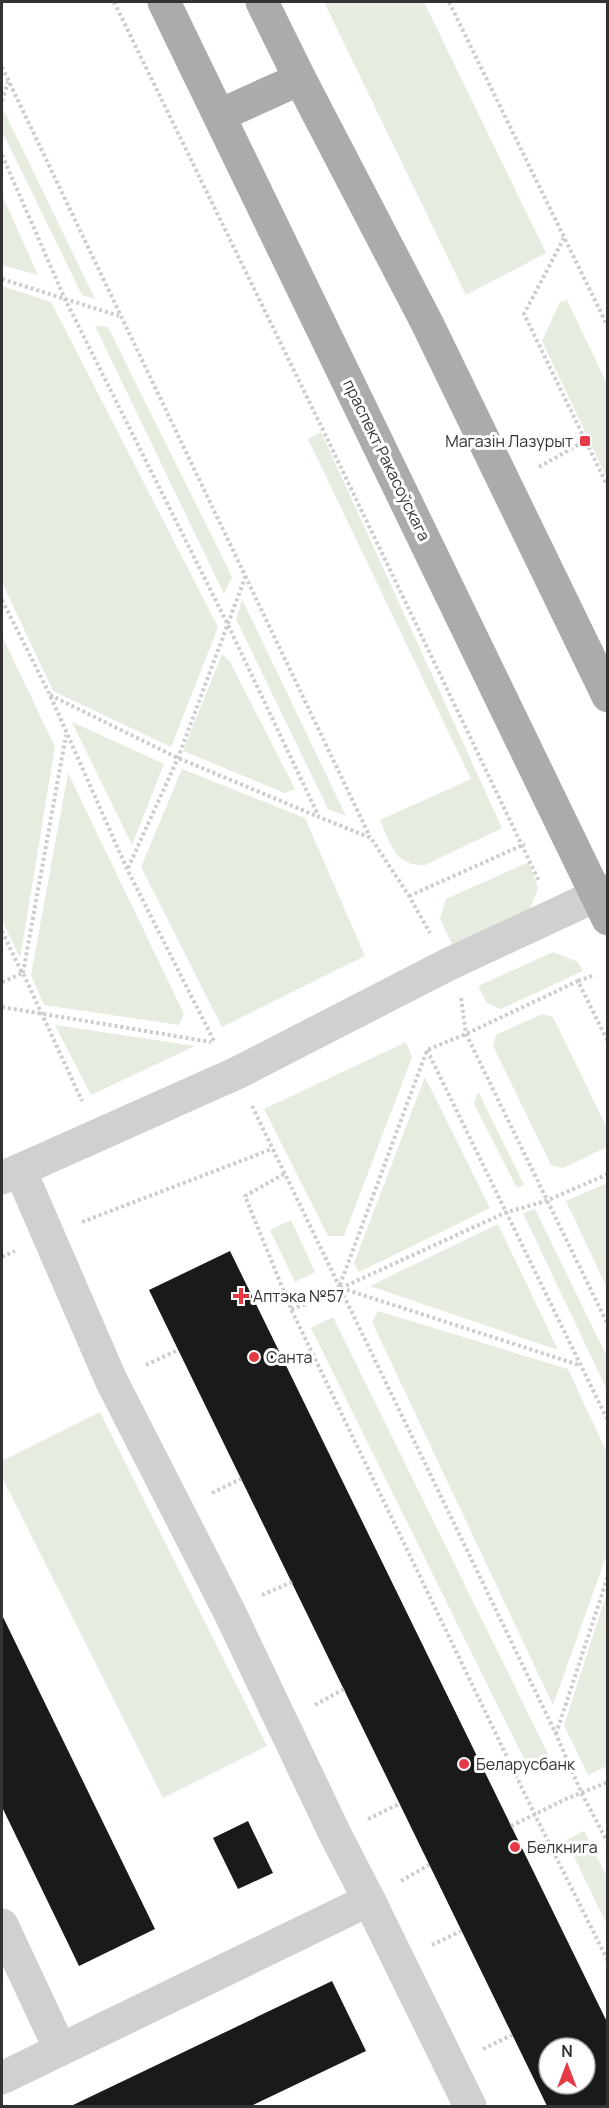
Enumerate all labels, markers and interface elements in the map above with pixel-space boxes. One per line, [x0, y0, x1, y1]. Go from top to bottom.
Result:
street label: праспект Ракасоўскага [338, 376, 436, 544]
place label: Магазін Лазурыт [445, 430, 573, 452]
marker: Магазін Лазурыт [578, 434, 592, 448]
place label: Аптэка №57 [253, 1285, 344, 1307]
marker: Аптэка №57 [234, 1289, 248, 1303]
place label: Санта [266, 1346, 312, 1368]
marker: Санта [247, 1350, 261, 1364]
place label: Беларусбанк [476, 1753, 576, 1775]
marker: Беларусбанк [457, 1757, 471, 1771]
place label: Белкнига [527, 1836, 598, 1858]
marker: Белкнига [508, 1840, 522, 1854]
north arrow [537, 2036, 597, 2096]
text: N [561, 2040, 573, 2062]

